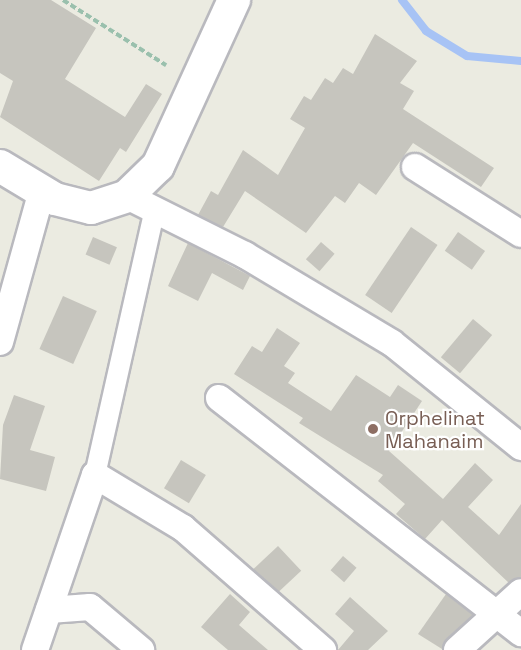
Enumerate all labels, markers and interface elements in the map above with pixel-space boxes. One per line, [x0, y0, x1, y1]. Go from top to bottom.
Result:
place label: Orphelinat Mahanaim [385, 406, 485, 453]
marker: Orphelinat Mahanaim [366, 422, 380, 436]

